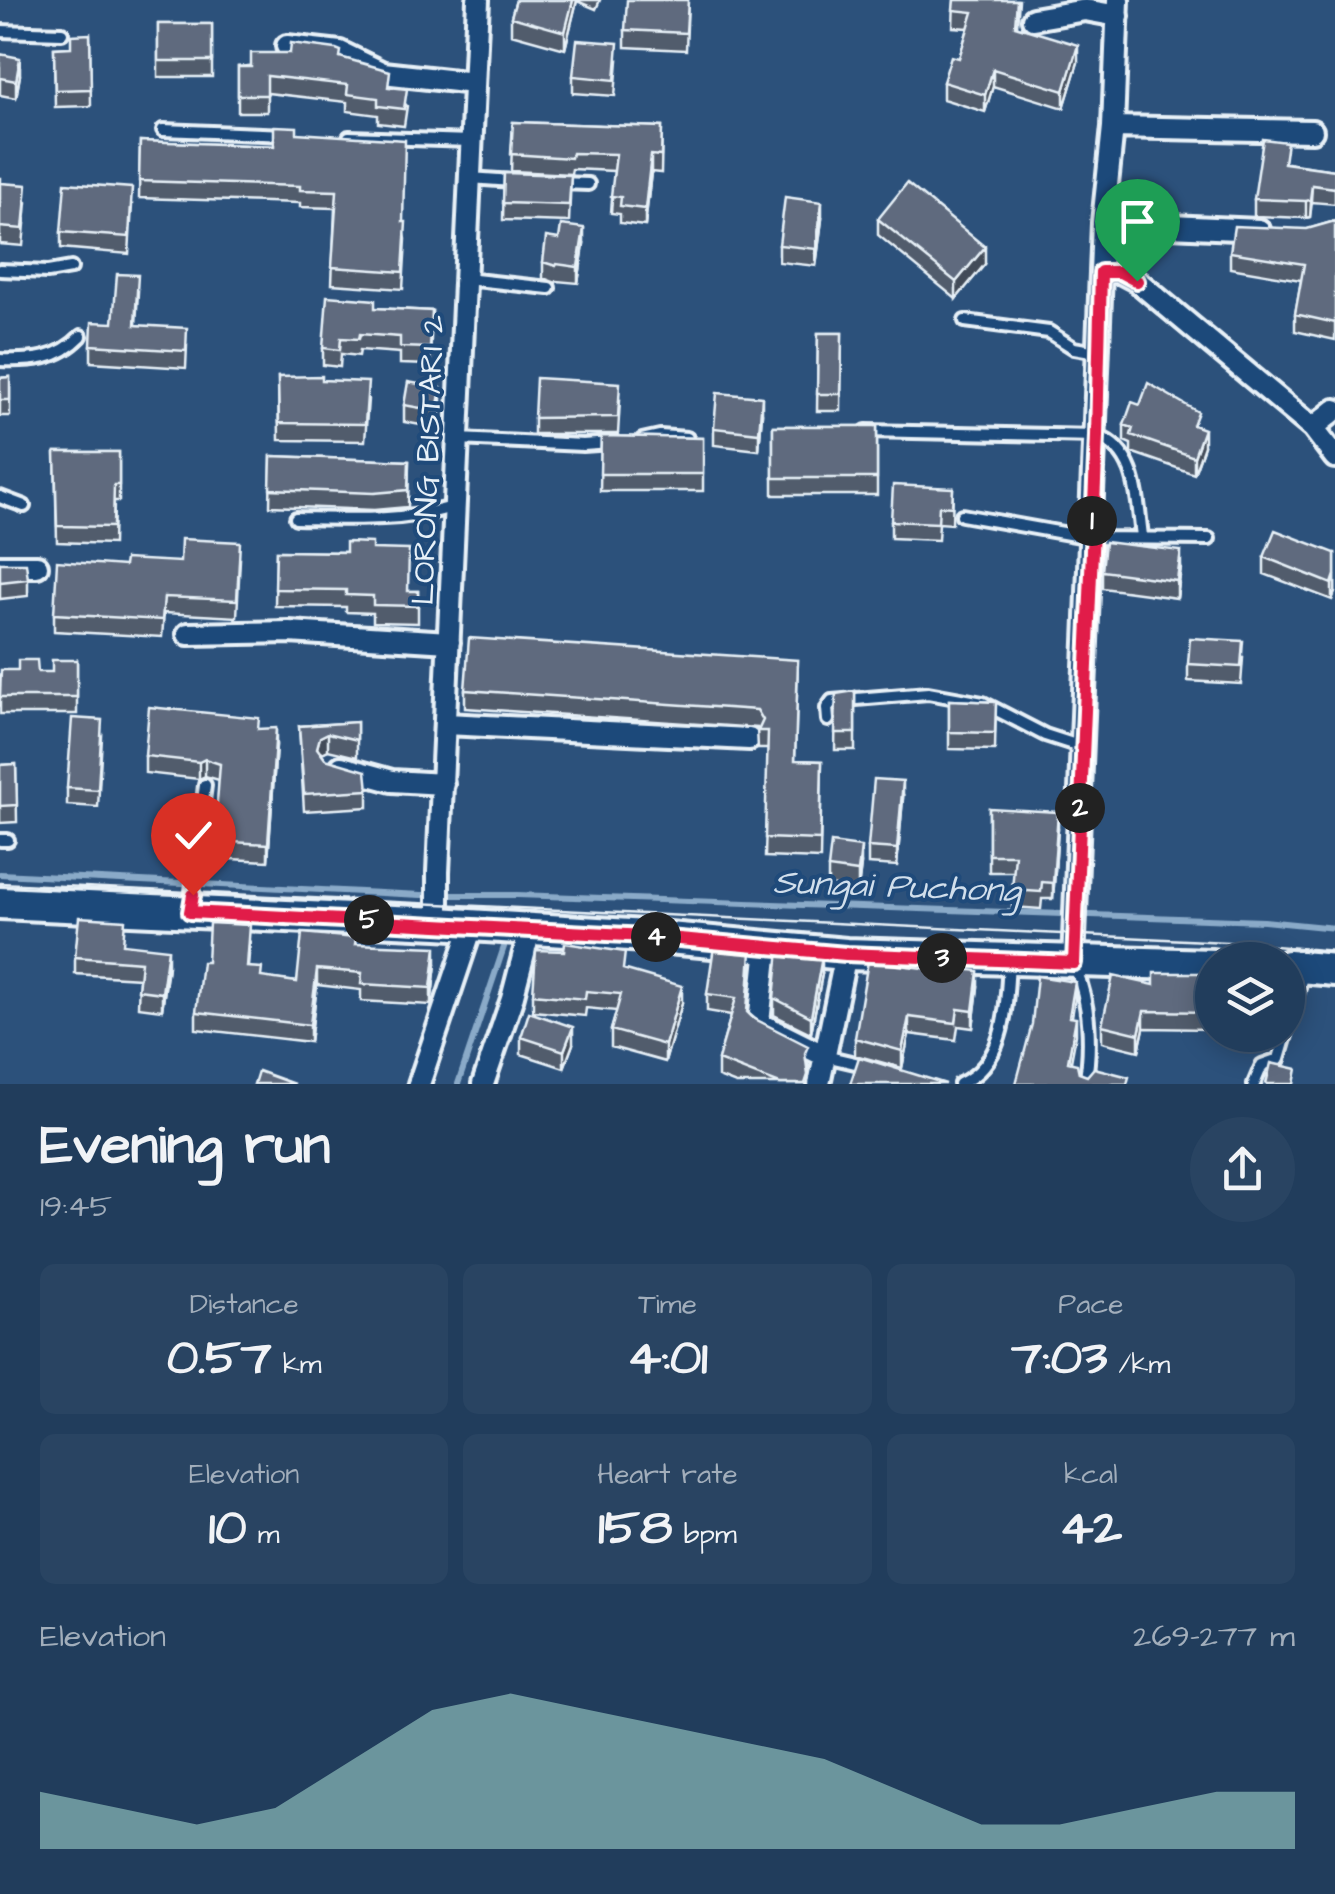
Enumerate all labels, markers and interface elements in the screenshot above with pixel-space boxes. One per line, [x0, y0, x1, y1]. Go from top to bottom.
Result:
pin [1095, 179, 1180, 282]
icon: arrive [1110, 194, 1165, 249]
street label: LORONG BISTARI 2 [401, 314, 456, 606]
pin: 1 [1067, 496, 1117, 546]
text: 1 [1090, 501, 1094, 540]
pin: 2 [1055, 783, 1105, 833]
text: 2 [1072, 788, 1088, 827]
pin [151, 793, 236, 896]
icon: check [166, 808, 221, 863]
water label: Sungai Puchong [772, 858, 1024, 916]
pin: 5 [344, 895, 394, 945]
text: 5 [359, 900, 379, 939]
pin: 4 [631, 912, 681, 962]
text: 4 [646, 917, 666, 956]
pin: 3 [917, 933, 967, 983]
text: 3 [935, 938, 949, 977]
map controls [1195, 942, 1305, 1052]
button: layers [1195, 942, 1305, 1052]
text: Evening run [40, 1108, 330, 1184]
button: share [1190, 1117, 1295, 1222]
text: 19:45 [40, 1184, 112, 1229]
text: Distance [190, 1285, 299, 1324]
text: Time [638, 1285, 697, 1324]
text: Pace [1058, 1285, 1123, 1324]
text: 0.57 [167, 1324, 271, 1393]
text: 4:01 [627, 1324, 708, 1393]
text: 7:03 [1011, 1324, 1107, 1393]
text: km [271, 1345, 322, 1384]
text: /km [1107, 1345, 1170, 1384]
text: Elevation [189, 1455, 299, 1494]
text: Heart rate [597, 1455, 738, 1494]
text: kcal [1064, 1455, 1118, 1494]
text: 10 [209, 1494, 247, 1563]
text: 158 [598, 1494, 672, 1563]
text: 42 [1060, 1494, 1122, 1563]
text: m [247, 1515, 280, 1554]
text: bpm [672, 1515, 737, 1554]
text: Elevation [40, 1614, 166, 1659]
text: 269–277 m [1133, 1614, 1295, 1659]

